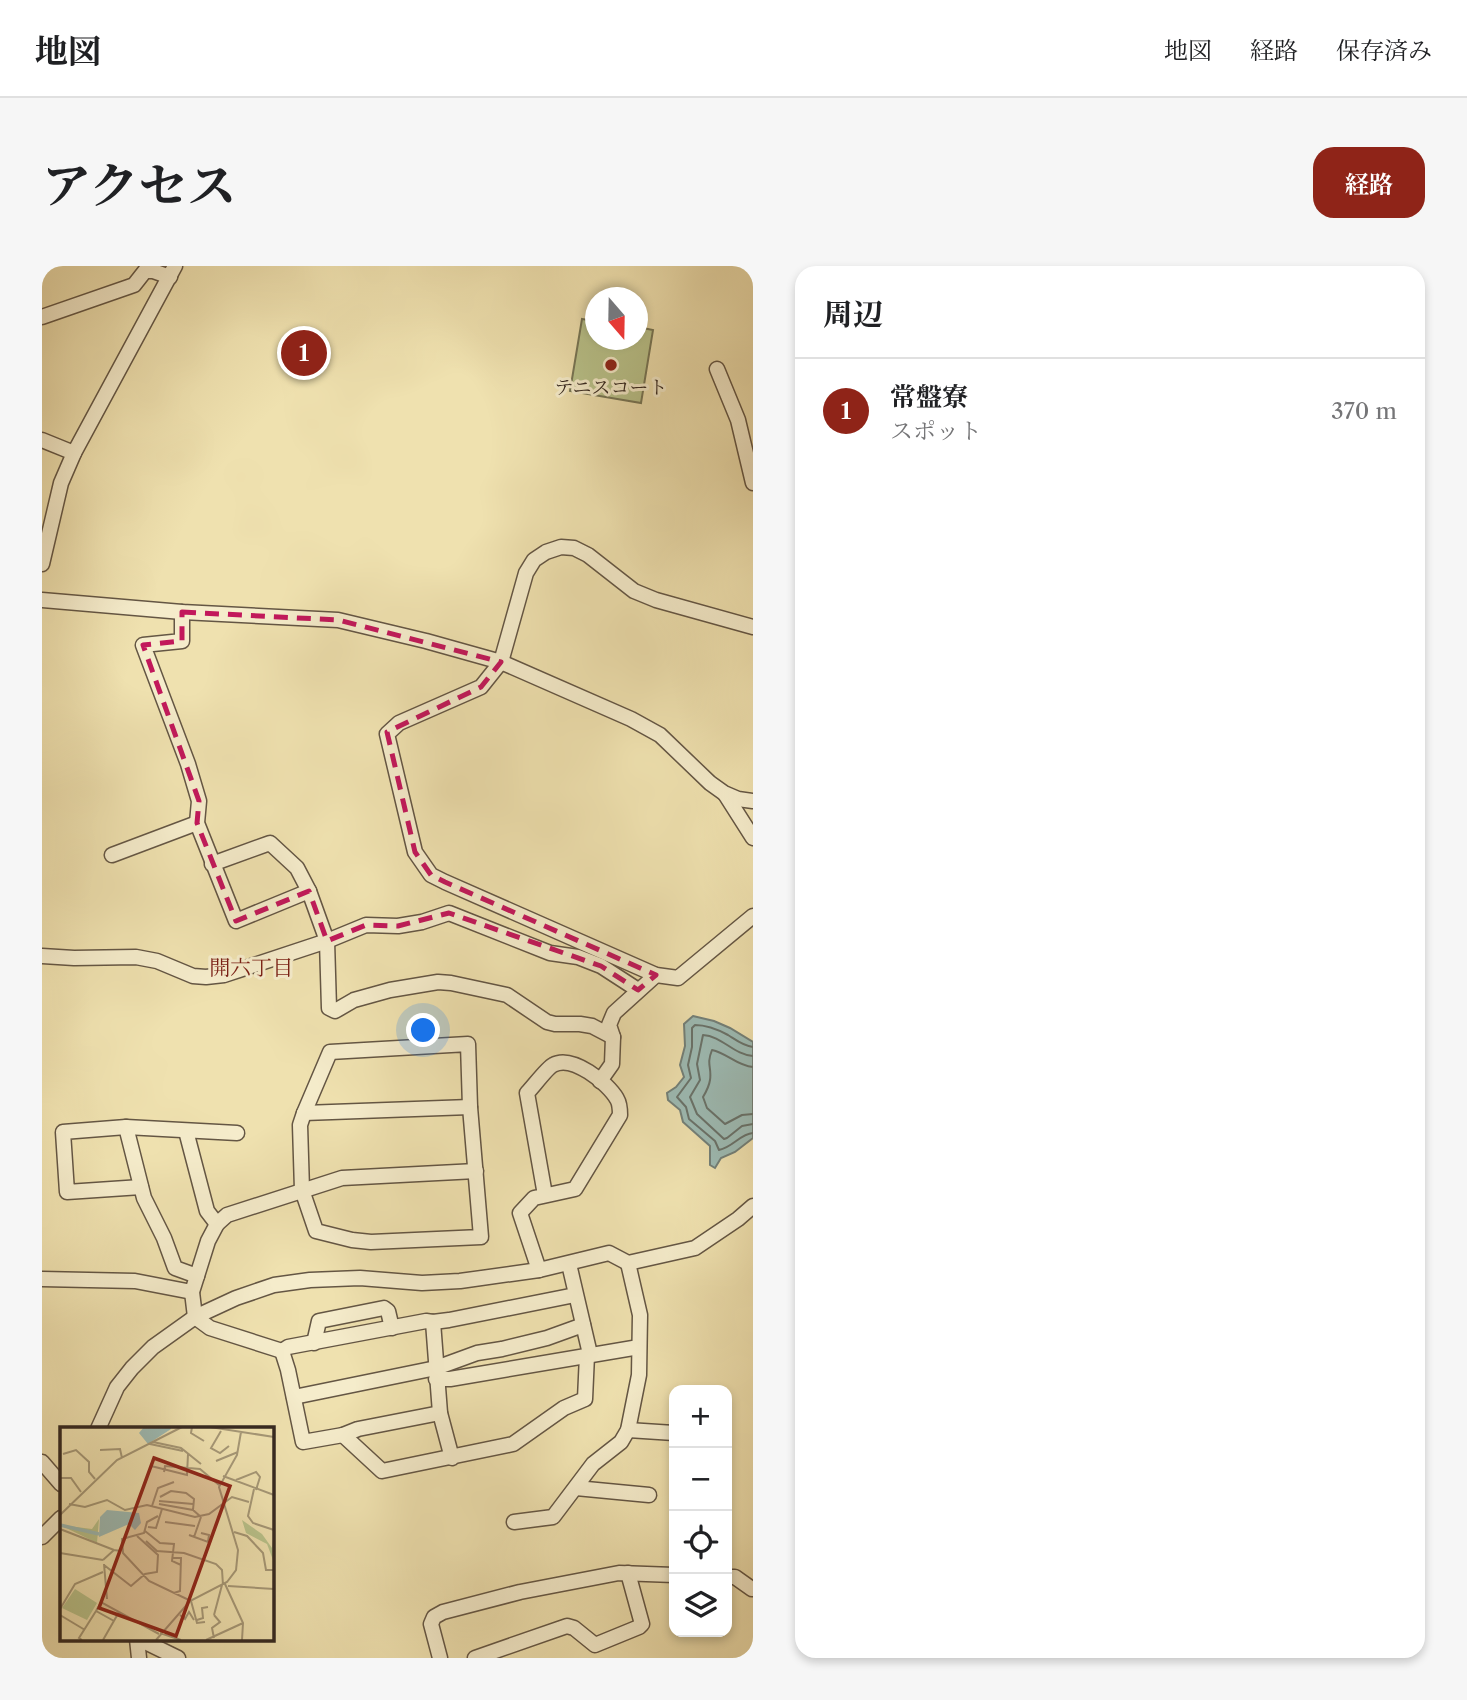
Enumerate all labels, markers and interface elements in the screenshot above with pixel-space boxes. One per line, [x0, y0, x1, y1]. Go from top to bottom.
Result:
text: 地図 [35, 31, 101, 72]
text: 地図 [1164, 36, 1212, 65]
text: 経路 [1250, 36, 1298, 65]
text: 保存済み [1336, 36, 1432, 65]
button: 経路 [1313, 147, 1425, 218]
text: アクセス [42, 155, 237, 216]
north arrow [585, 287, 648, 350]
text: 周辺 [823, 296, 883, 333]
pin: 1 [281, 327, 327, 379]
marker: テニスコート [603, 357, 619, 373]
place label: テニスコート [554, 376, 668, 399]
text: 常盤寮 [890, 381, 968, 413]
text: 1 [841, 397, 851, 425]
text: 370 m [1331, 397, 1397, 425]
text: スポット [890, 417, 982, 445]
district label: 開六丁目 [209, 955, 293, 980]
your location [406, 1013, 440, 1047]
map controls [669, 1385, 732, 1637]
button: + [669, 1385, 732, 1448]
inset map [60, 1427, 273, 1640]
button: − [669, 1448, 732, 1511]
button: locate [669, 1511, 732, 1574]
button: layers [669, 1574, 732, 1637]

